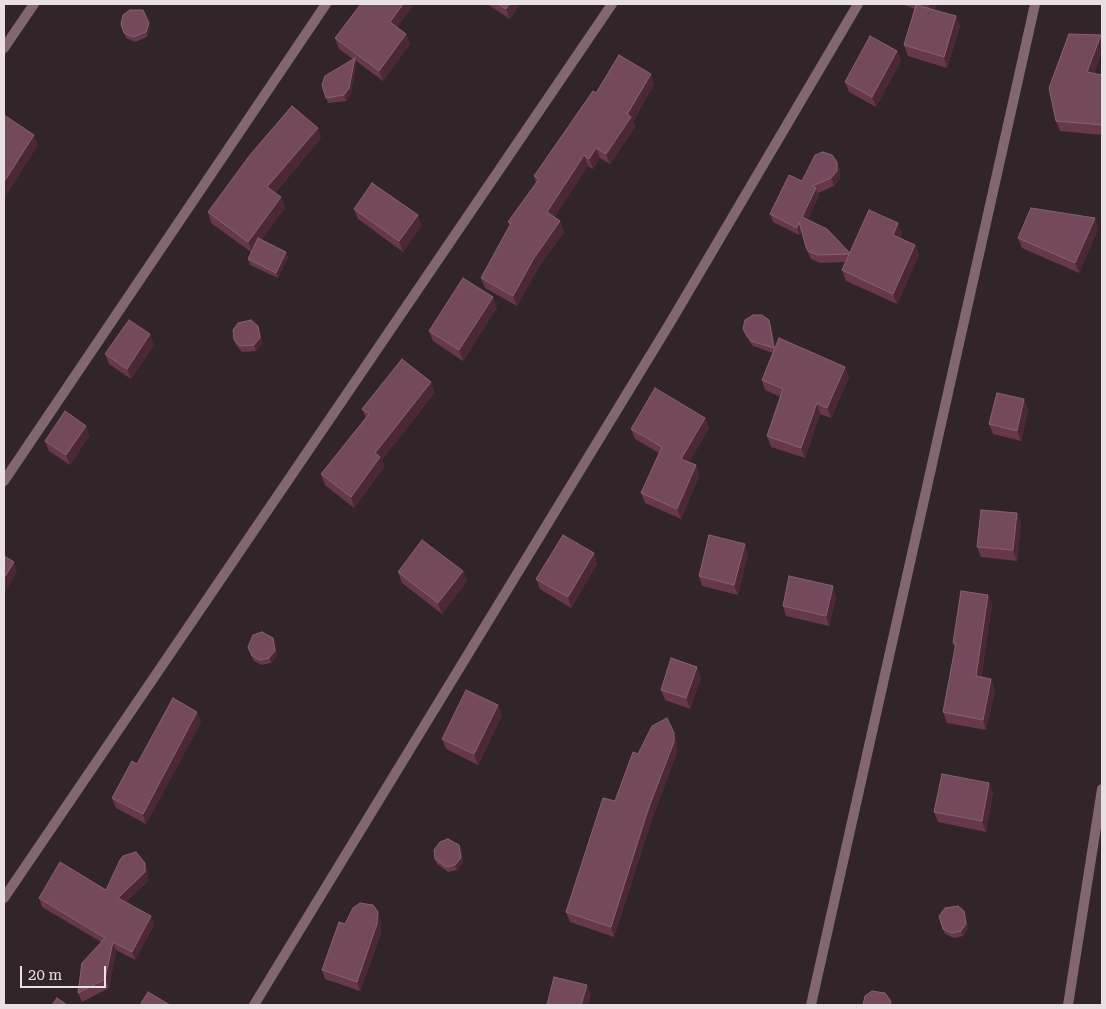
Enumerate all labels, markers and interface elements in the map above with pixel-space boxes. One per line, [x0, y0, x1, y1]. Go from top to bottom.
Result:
scale bar [22, 956, 109, 988]
text: 20 m [28, 966, 62, 984]

